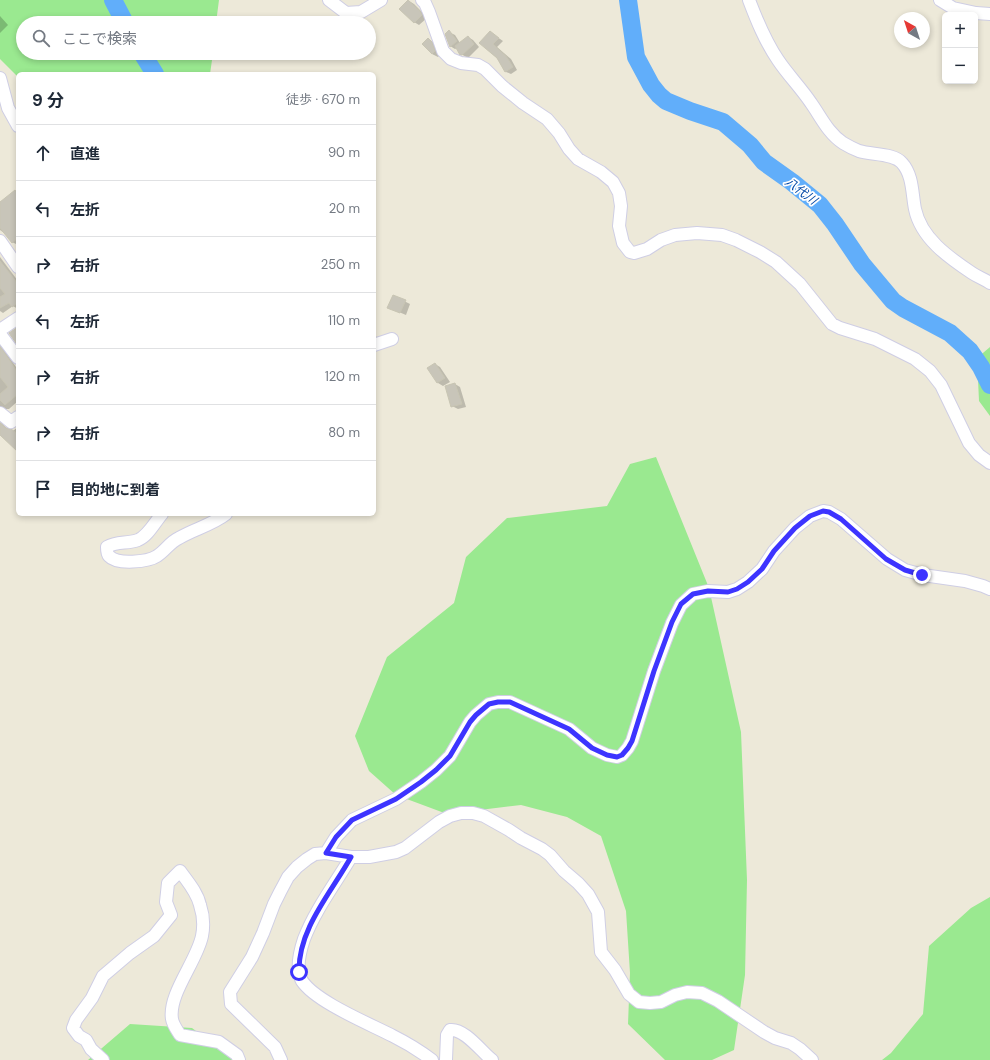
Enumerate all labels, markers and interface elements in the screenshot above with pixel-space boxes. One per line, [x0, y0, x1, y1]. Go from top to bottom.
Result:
north arrow [894, 12, 930, 48]
map controls [942, 12, 978, 84]
button: + [942, 12, 978, 48]
search box [16, 16, 376, 60]
icon: search [30, 27, 52, 49]
text: ここで検索 [62, 29, 137, 49]
button: − [942, 48, 978, 84]
text: 9 分 [32, 89, 64, 111]
text: 徒歩 · 670 m [286, 91, 360, 108]
icon: ahead [32, 142, 54, 164]
text: 直進 [70, 144, 100, 164]
text: 90 m [328, 144, 360, 161]
water label: 八代川 [782, 174, 822, 209]
icon: left [32, 198, 54, 220]
text: 左折 [70, 200, 100, 220]
text: 20 m [329, 200, 360, 217]
icon: right [32, 254, 54, 276]
text: 右折 [70, 256, 100, 276]
text: 250 m [321, 256, 360, 273]
icon: left [32, 310, 54, 332]
text: 左折 [70, 312, 100, 332]
text: 110 m [328, 312, 360, 329]
icon: right [32, 366, 54, 388]
text: 右折 [70, 368, 100, 388]
text: 120 m [325, 368, 360, 385]
icon: right [32, 422, 54, 444]
text: 右折 [70, 424, 100, 444]
text: 80 m [328, 424, 360, 441]
icon: arrive [32, 478, 54, 500]
text: 目的地に到着 [70, 480, 160, 500]
route end [913, 566, 931, 584]
route start [290, 963, 308, 981]

